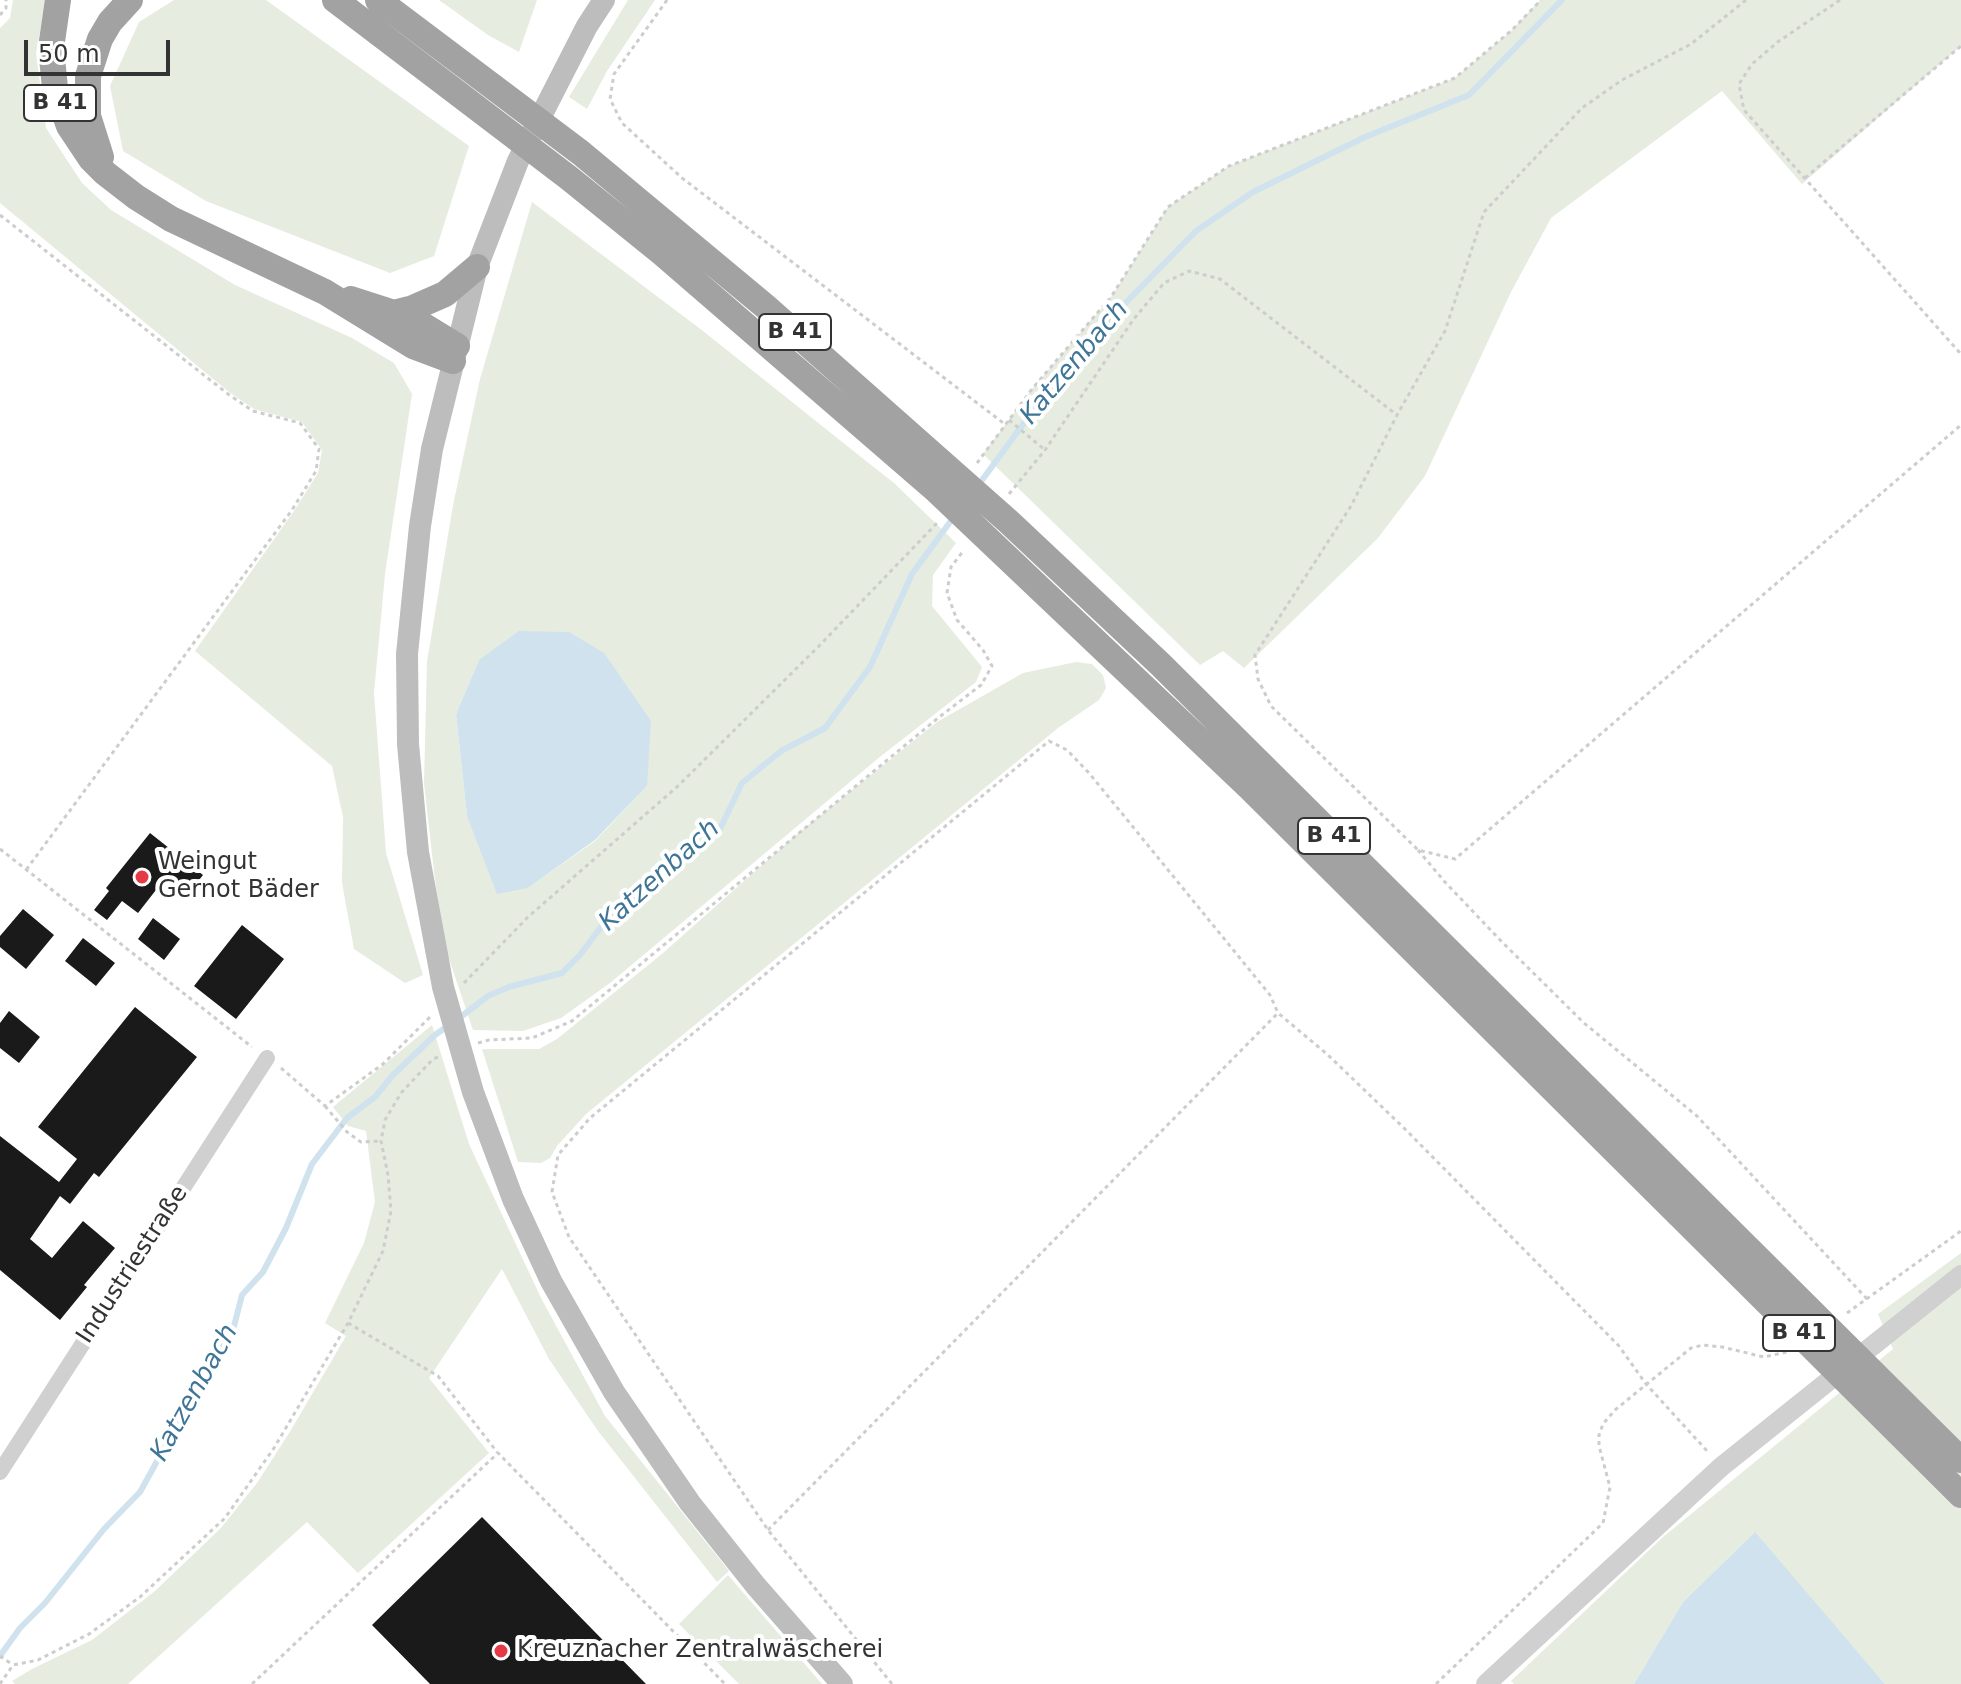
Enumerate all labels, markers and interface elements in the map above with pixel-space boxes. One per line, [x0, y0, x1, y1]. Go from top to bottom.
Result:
scale bar [28, 24, 174, 74]
text: 50 m [38, 40, 100, 68]
road number: B 41 [24, 85, 96, 121]
water label: Katzenbach [1014, 295, 1136, 431]
road number: B 41 [759, 314, 831, 350]
water label: Katzenbach [593, 814, 727, 938]
road number: B 41 [1298, 818, 1370, 854]
place label: Weingut Gernot Bäder [158, 849, 319, 905]
marker: Weingut Gernot Bäder [133, 868, 151, 886]
street label: Industriestraße [71, 1181, 195, 1349]
road number: B 41 [1763, 1315, 1835, 1351]
water label: Katzenbach [145, 1319, 245, 1467]
place label: Kreuznacher Zentralwäscherei [517, 1637, 883, 1665]
marker: Kreuznacher Zentralwäscherei [492, 1642, 510, 1660]

